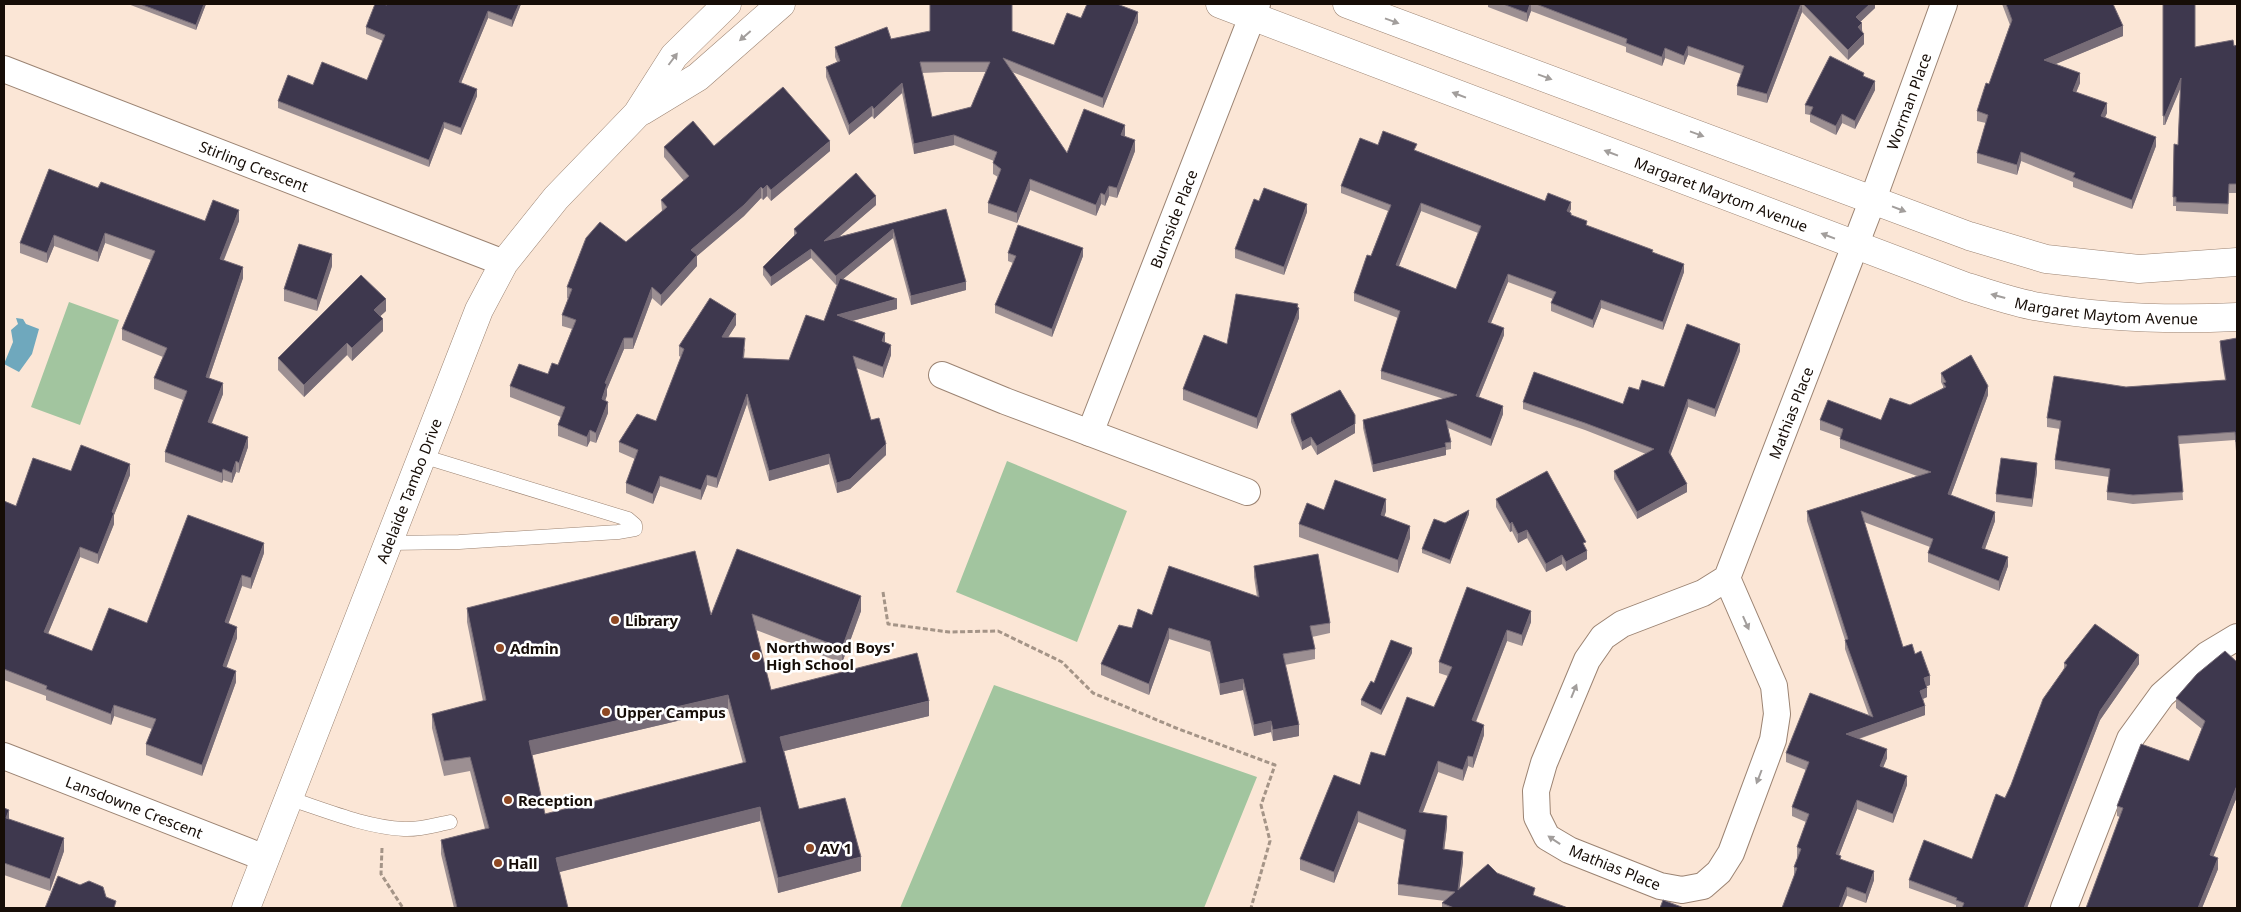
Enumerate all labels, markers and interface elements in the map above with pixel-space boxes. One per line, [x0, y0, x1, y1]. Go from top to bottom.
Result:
one-way arrow [1385, 18, 1400, 25]
one-way arrow [739, 30, 751, 42]
street label: Worman Place [1882, 50, 1935, 152]
one-way arrow [668, 53, 679, 66]
one-way arrow [1538, 73, 1553, 81]
one-way arrow [1451, 91, 1466, 99]
one-way arrow [1690, 130, 1705, 138]
street label: Stirling Crescent [196, 136, 312, 196]
one-way arrow [1603, 149, 1618, 157]
street label: Margaret Maytom Avenue [1632, 152, 1811, 236]
street label: Burnside Place [1145, 166, 1202, 271]
one-way arrow [1891, 206, 1906, 213]
one-way arrow [1821, 232, 1836, 239]
one-way arrow [1991, 291, 2006, 299]
street label: Margaret Maytom Avenue [2012, 292, 2198, 328]
street label: Mathias Place [1764, 364, 1817, 462]
street label: Adelaide Tambo Drive [371, 415, 446, 566]
place label: Library [625, 610, 678, 630]
marker: Library [609, 614, 621, 626]
one-way arrow [1742, 616, 1750, 630]
place label: Northwood Boys' High School [766, 637, 895, 674]
place label: Admin [510, 638, 559, 658]
marker: Admin [494, 642, 506, 654]
marker: Northwood Boys' High School [750, 650, 762, 662]
one-way arrow [1570, 683, 1578, 698]
place label: Upper Campus [616, 702, 726, 722]
marker: Upper Campus [600, 706, 612, 718]
one-way arrow [1755, 770, 1763, 784]
street label: Lansdowne Crescent [63, 771, 206, 843]
place label: Reception [518, 790, 593, 810]
marker: Reception [502, 794, 514, 806]
one-way arrow [1547, 835, 1560, 845]
place label: AV 1 [820, 838, 852, 858]
street label: Mathias Place [1566, 840, 1664, 894]
marker: AV 1 [804, 842, 816, 854]
place label: Hall [508, 853, 537, 873]
marker: Hall [492, 857, 504, 869]

